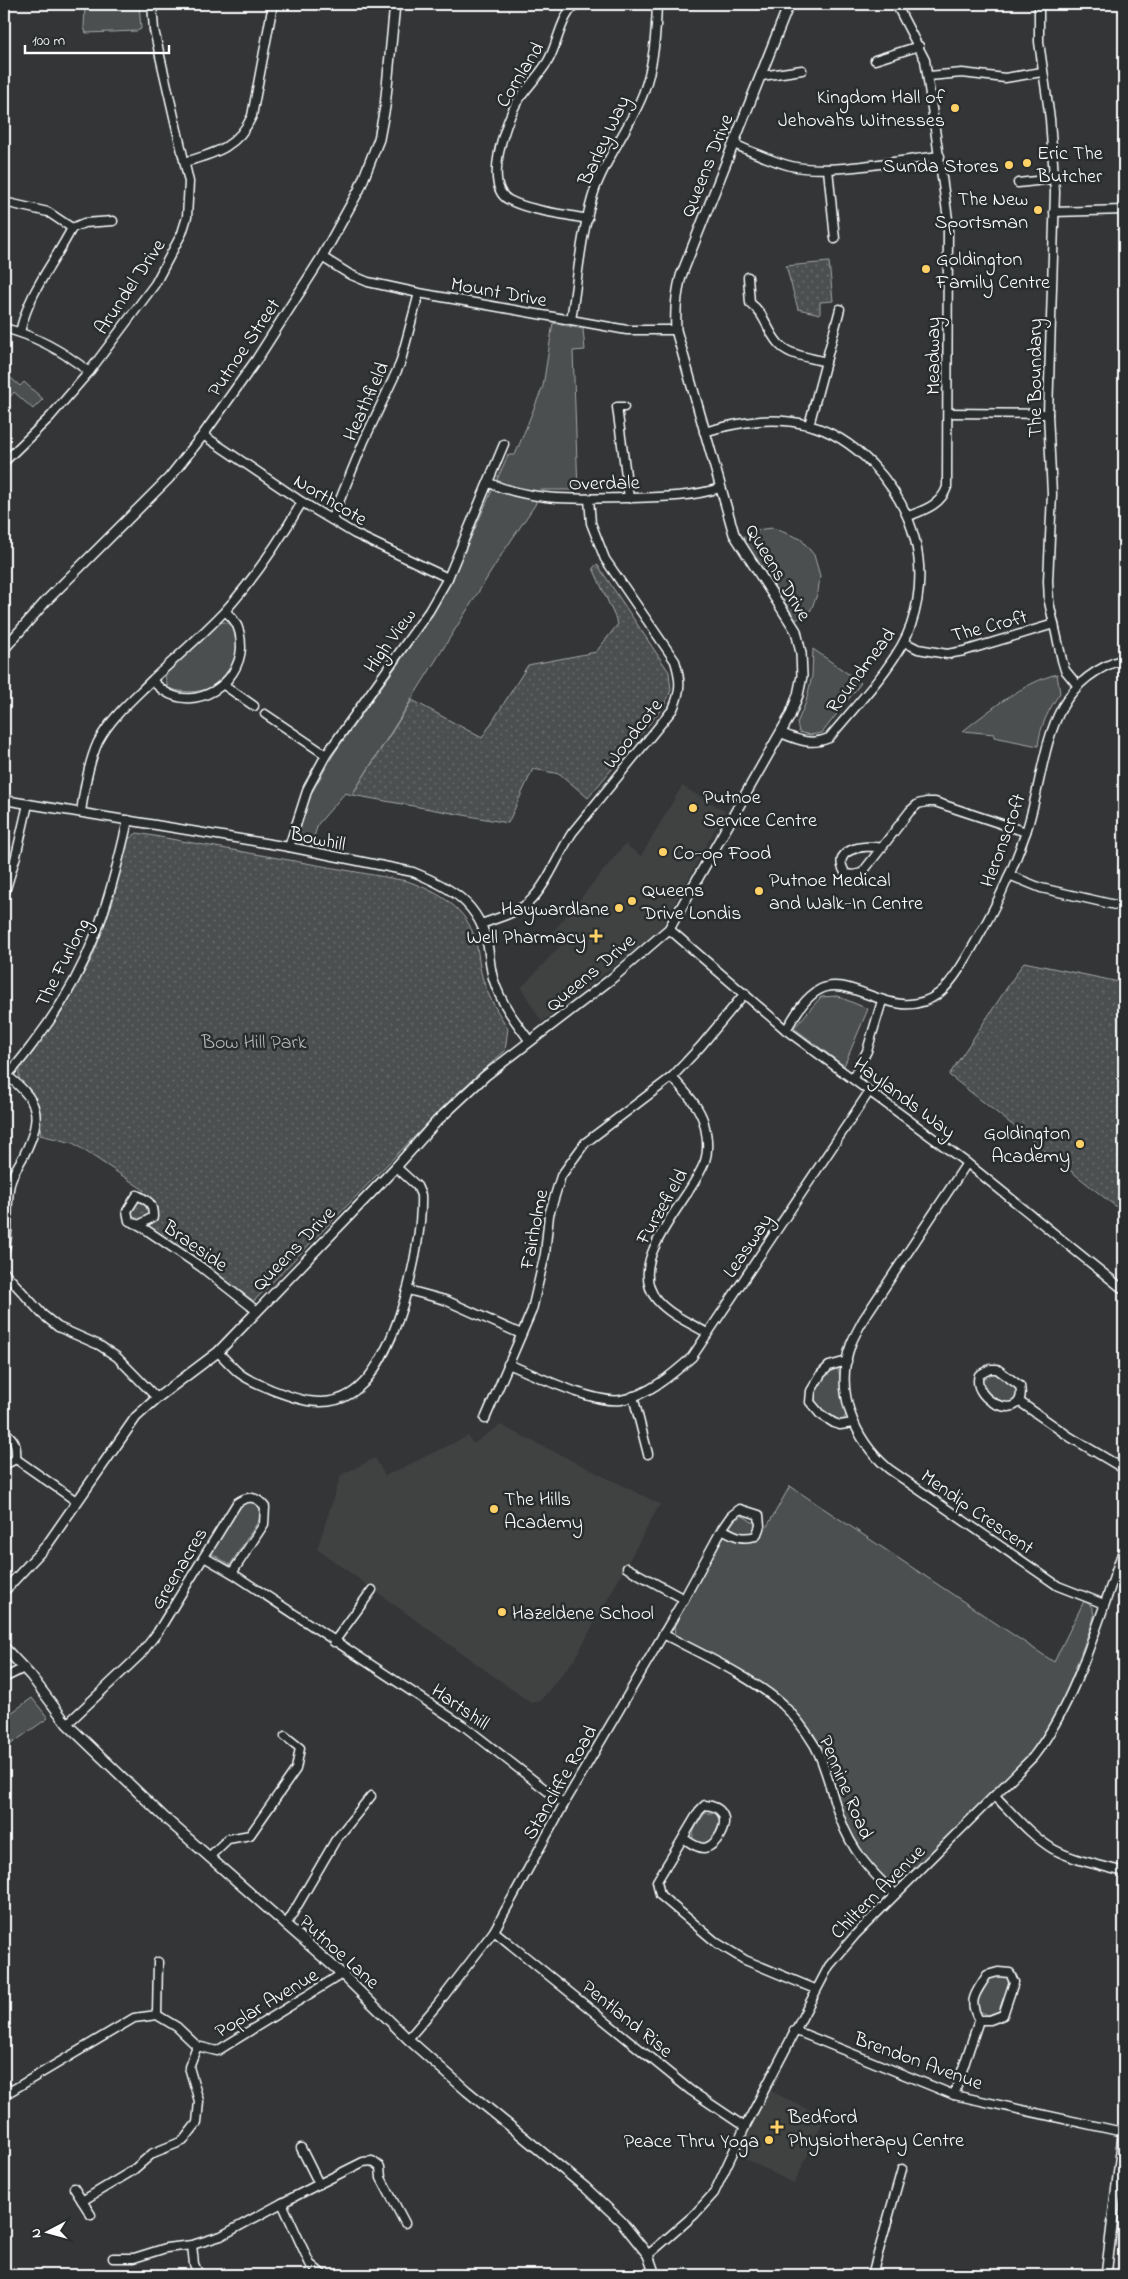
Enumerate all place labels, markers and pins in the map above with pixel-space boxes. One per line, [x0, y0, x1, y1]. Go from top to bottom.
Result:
place label: Kingdom Hall of Jehovahs Witnesses [778, 84, 946, 136]
marker: Kingdom Hall of Jehovahs Witnesses [949, 102, 961, 114]
place label: Eric The Butcher [1036, 140, 1103, 192]
place label: Sunda Stores [883, 153, 999, 182]
marker: Eric The Butcher [1021, 157, 1033, 169]
marker: Sunda Stores [1003, 159, 1015, 171]
place label: The New Sportsman [935, 186, 1028, 238]
marker: The New Sportsman [1032, 204, 1044, 216]
place label: Goldington Family Centre [935, 246, 1050, 298]
marker: Goldington Family Centre [920, 263, 932, 275]
place label: Putnoe Service Centre [703, 784, 817, 836]
marker: Putnoe Service Centre [687, 802, 699, 814]
place label: Co-op Food [673, 840, 771, 869]
marker: Co-op Food [657, 846, 669, 858]
place label: Putnoe Medical and Walk-In Centre [769, 867, 923, 919]
place label: Queens Drive Londis [641, 877, 741, 929]
marker: Putnoe Medical and Walk-In Centre [753, 885, 765, 897]
marker: Queens Drive Londis [626, 895, 638, 907]
place label: Haywardlane [501, 896, 609, 925]
marker: Haywardlane [613, 902, 625, 914]
place label: Well Pharmacy [467, 924, 586, 953]
marker: Well Pharmacy [590, 930, 602, 942]
place label: Goldington Academy [984, 1120, 1070, 1172]
marker: Goldington Academy [1074, 1138, 1086, 1150]
place label: The Hills Academy [504, 1486, 583, 1538]
marker: The Hills Academy [488, 1503, 500, 1515]
place label: Hazeldene School [512, 1600, 654, 1629]
marker: Hazeldene School [496, 1606, 508, 1618]
place label: Bedford Physiotherapy Centre [787, 2104, 964, 2156]
marker: Bedford Physiotherapy Centre [770, 2120, 784, 2134]
place label: Peace Thru Yoga [624, 2128, 759, 2158]
marker: Peace Thru Yoga [763, 2134, 775, 2146]

